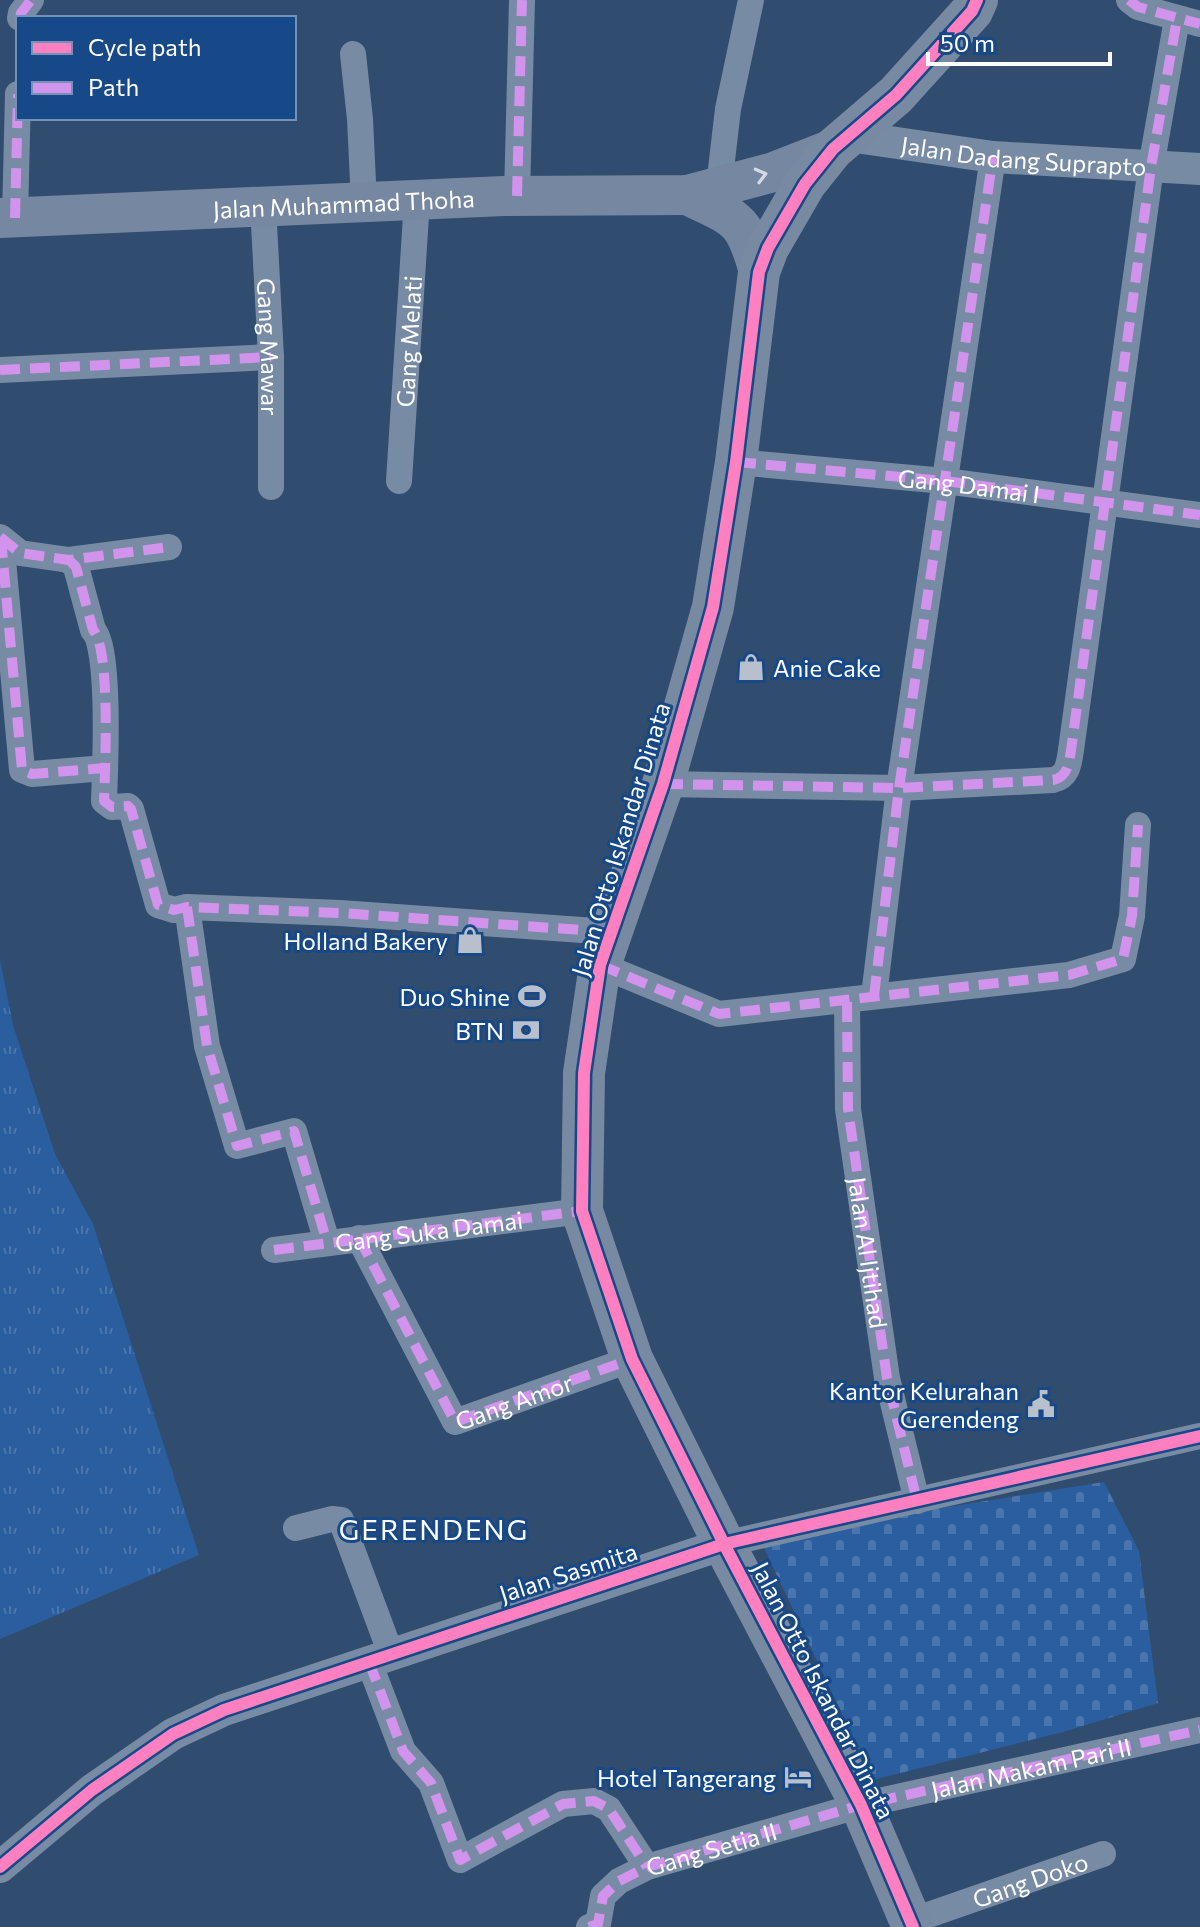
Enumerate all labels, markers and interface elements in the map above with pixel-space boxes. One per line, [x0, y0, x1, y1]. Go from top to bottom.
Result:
legend [16, 16, 296, 120]
scale bar [928, 16, 1110, 66]
text: 50 m [940, 28, 995, 57]
text: Cycle path [88, 32, 202, 61]
text: Path [88, 72, 139, 101]
street label: Jalan Dadang Suprapto [899, 129, 1147, 180]
one-way arrow [754, 168, 768, 184]
street label: Jalan Muhammad Thoha [212, 183, 475, 223]
street label: Gang Melati [389, 275, 427, 408]
street label: Gang Mawar [252, 277, 286, 416]
street label: Gang Damai I [897, 462, 1042, 508]
shop icon: Anie Cake [736, 652, 766, 682]
place label: Anie Cake [773, 653, 881, 682]
street label: Jalan Otto Iskandar Dinata [565, 699, 675, 979]
shop icon: Holland Bakery [455, 925, 485, 955]
place label: Holland Bakery [284, 926, 448, 955]
sports icon: Duo Shine [517, 981, 547, 1011]
place label: Duo Shine [400, 982, 510, 1011]
bank icon: BTN [511, 1015, 541, 1045]
place label: BTN [455, 1016, 504, 1045]
street label: Jalan Al Ijtihad [843, 1175, 894, 1330]
street label: Gang Suka Damai [333, 1204, 524, 1257]
street label: Gang Amor [451, 1367, 577, 1435]
place label: Kantor Kelurahan Gerendeng [829, 1376, 1019, 1433]
public building icon: Kantor Kelurahan Gerendeng [1026, 1389, 1056, 1419]
district label: GERENDENG [339, 1512, 529, 1546]
street label: Jalan Sasmita [495, 1536, 641, 1608]
street label: Jalan Otto Iskandar Dinata [746, 1557, 902, 1823]
street label: Jalan Makam Pari II [928, 1731, 1134, 1804]
hotel icon: Hotel Tangerang [783, 1762, 813, 1792]
place label: Hotel Tangerang [597, 1763, 776, 1792]
street label: Gang Setia II [642, 1816, 780, 1881]
street label: Gang Doko [968, 1846, 1092, 1913]

